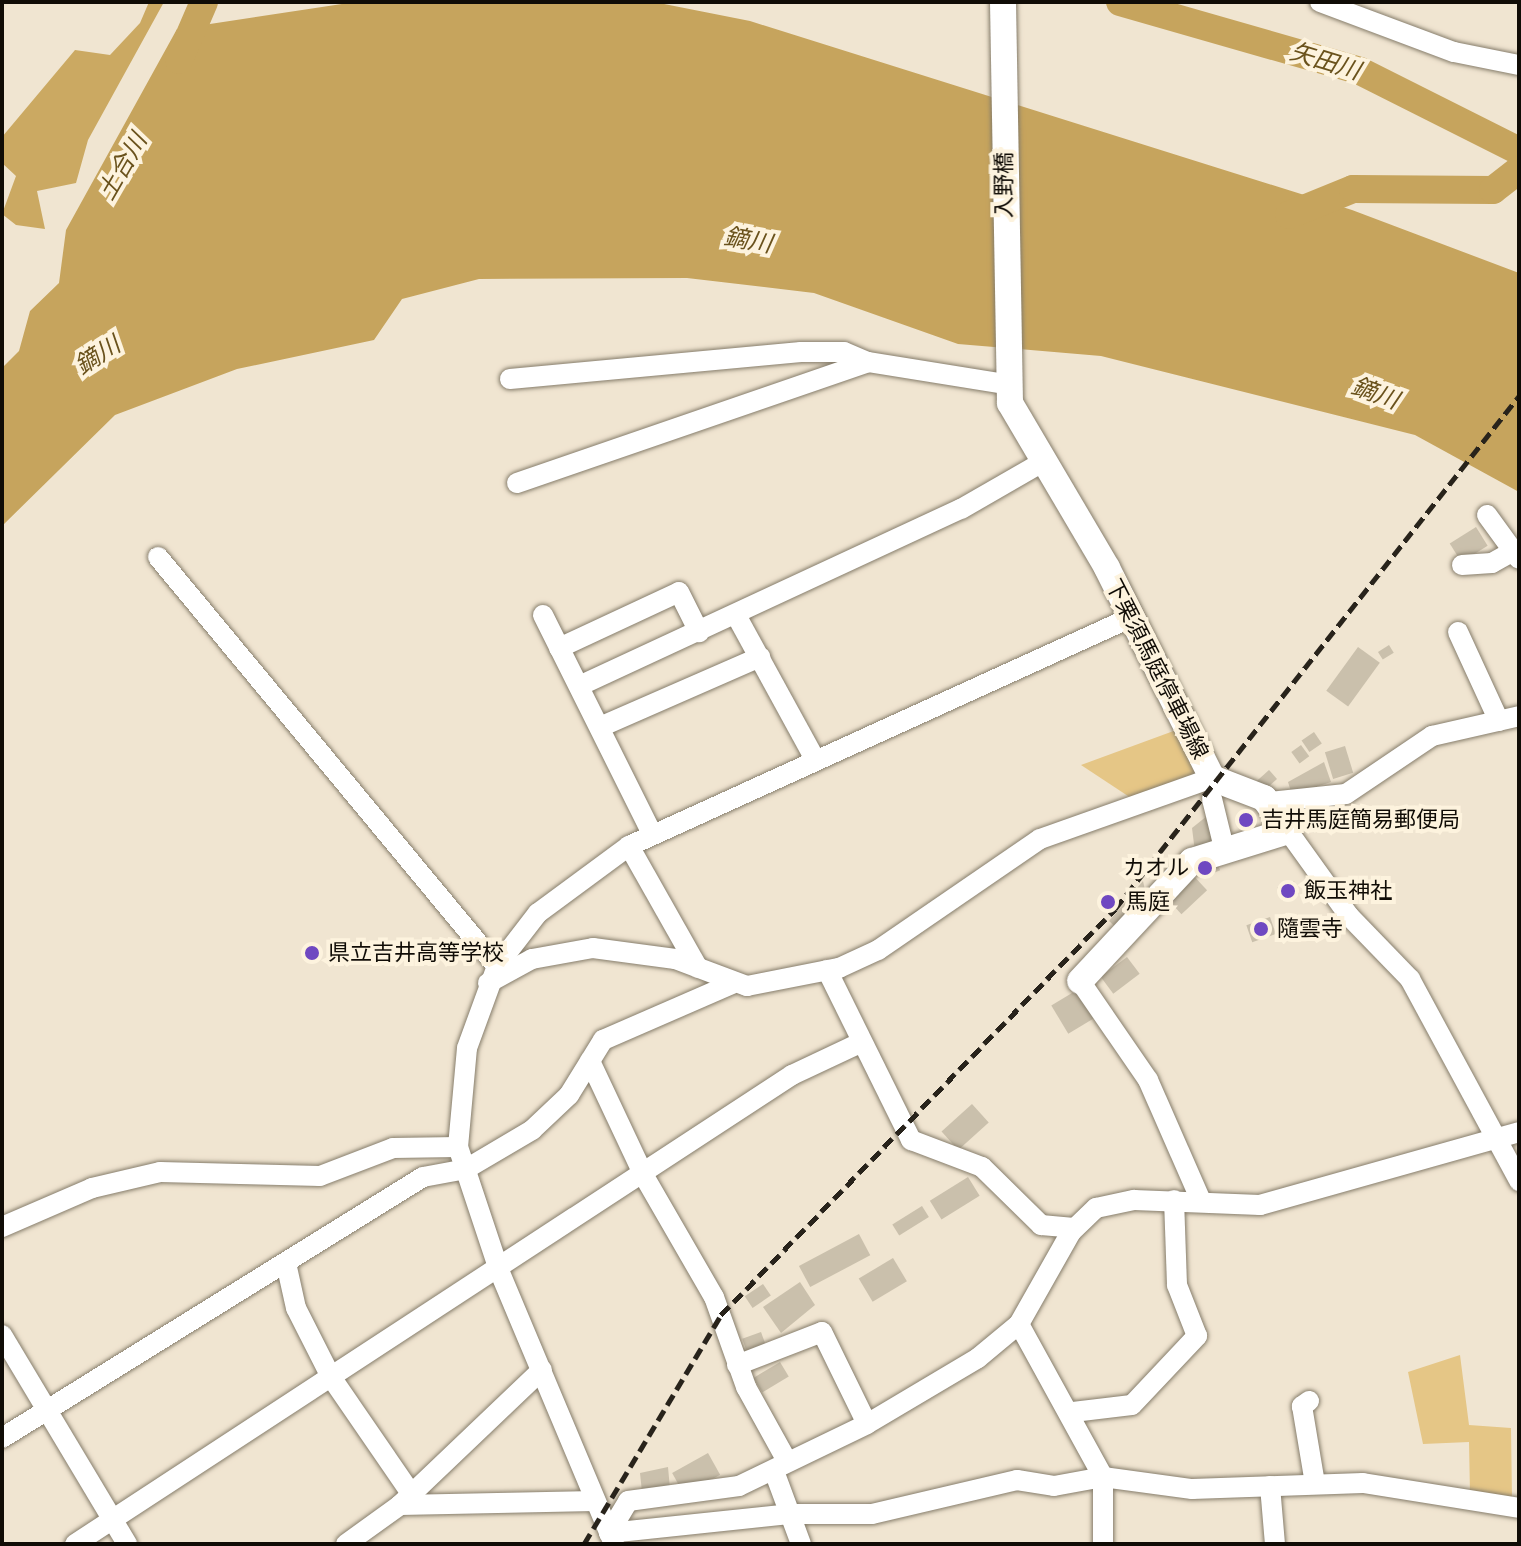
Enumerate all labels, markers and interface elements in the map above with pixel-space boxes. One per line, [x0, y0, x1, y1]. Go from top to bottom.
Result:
water label: 矢田川 [1286, 38, 1364, 86]
water label: 土合川 [93, 129, 153, 205]
street label: 入野橋 [991, 152, 1017, 218]
water label: 鏑川 [722, 223, 774, 259]
water label: 鏑川 [70, 331, 126, 381]
water label: 鏑川 [1348, 372, 1402, 416]
street label: 下栗須馬庭停車場線 [1100, 575, 1214, 763]
place label: 吉井馬庭簡易郵便局 [1262, 807, 1460, 833]
marker: 吉井馬庭簡易郵便局 [1237, 811, 1255, 829]
place label: カオル [1123, 855, 1189, 881]
marker: カオル [1196, 859, 1214, 877]
place label: 飯玉神社 [1304, 878, 1392, 904]
marker: 飯玉神社 [1279, 882, 1297, 900]
place label: 馬庭 [1126, 889, 1170, 915]
marker: 馬庭 [1097, 891, 1119, 913]
place label: 隨雲寺 [1277, 916, 1343, 942]
marker: 隨雲寺 [1252, 920, 1270, 938]
place label: 県立吉井高等学校 [328, 940, 504, 966]
marker: 県立吉井高等学校 [303, 944, 321, 962]

